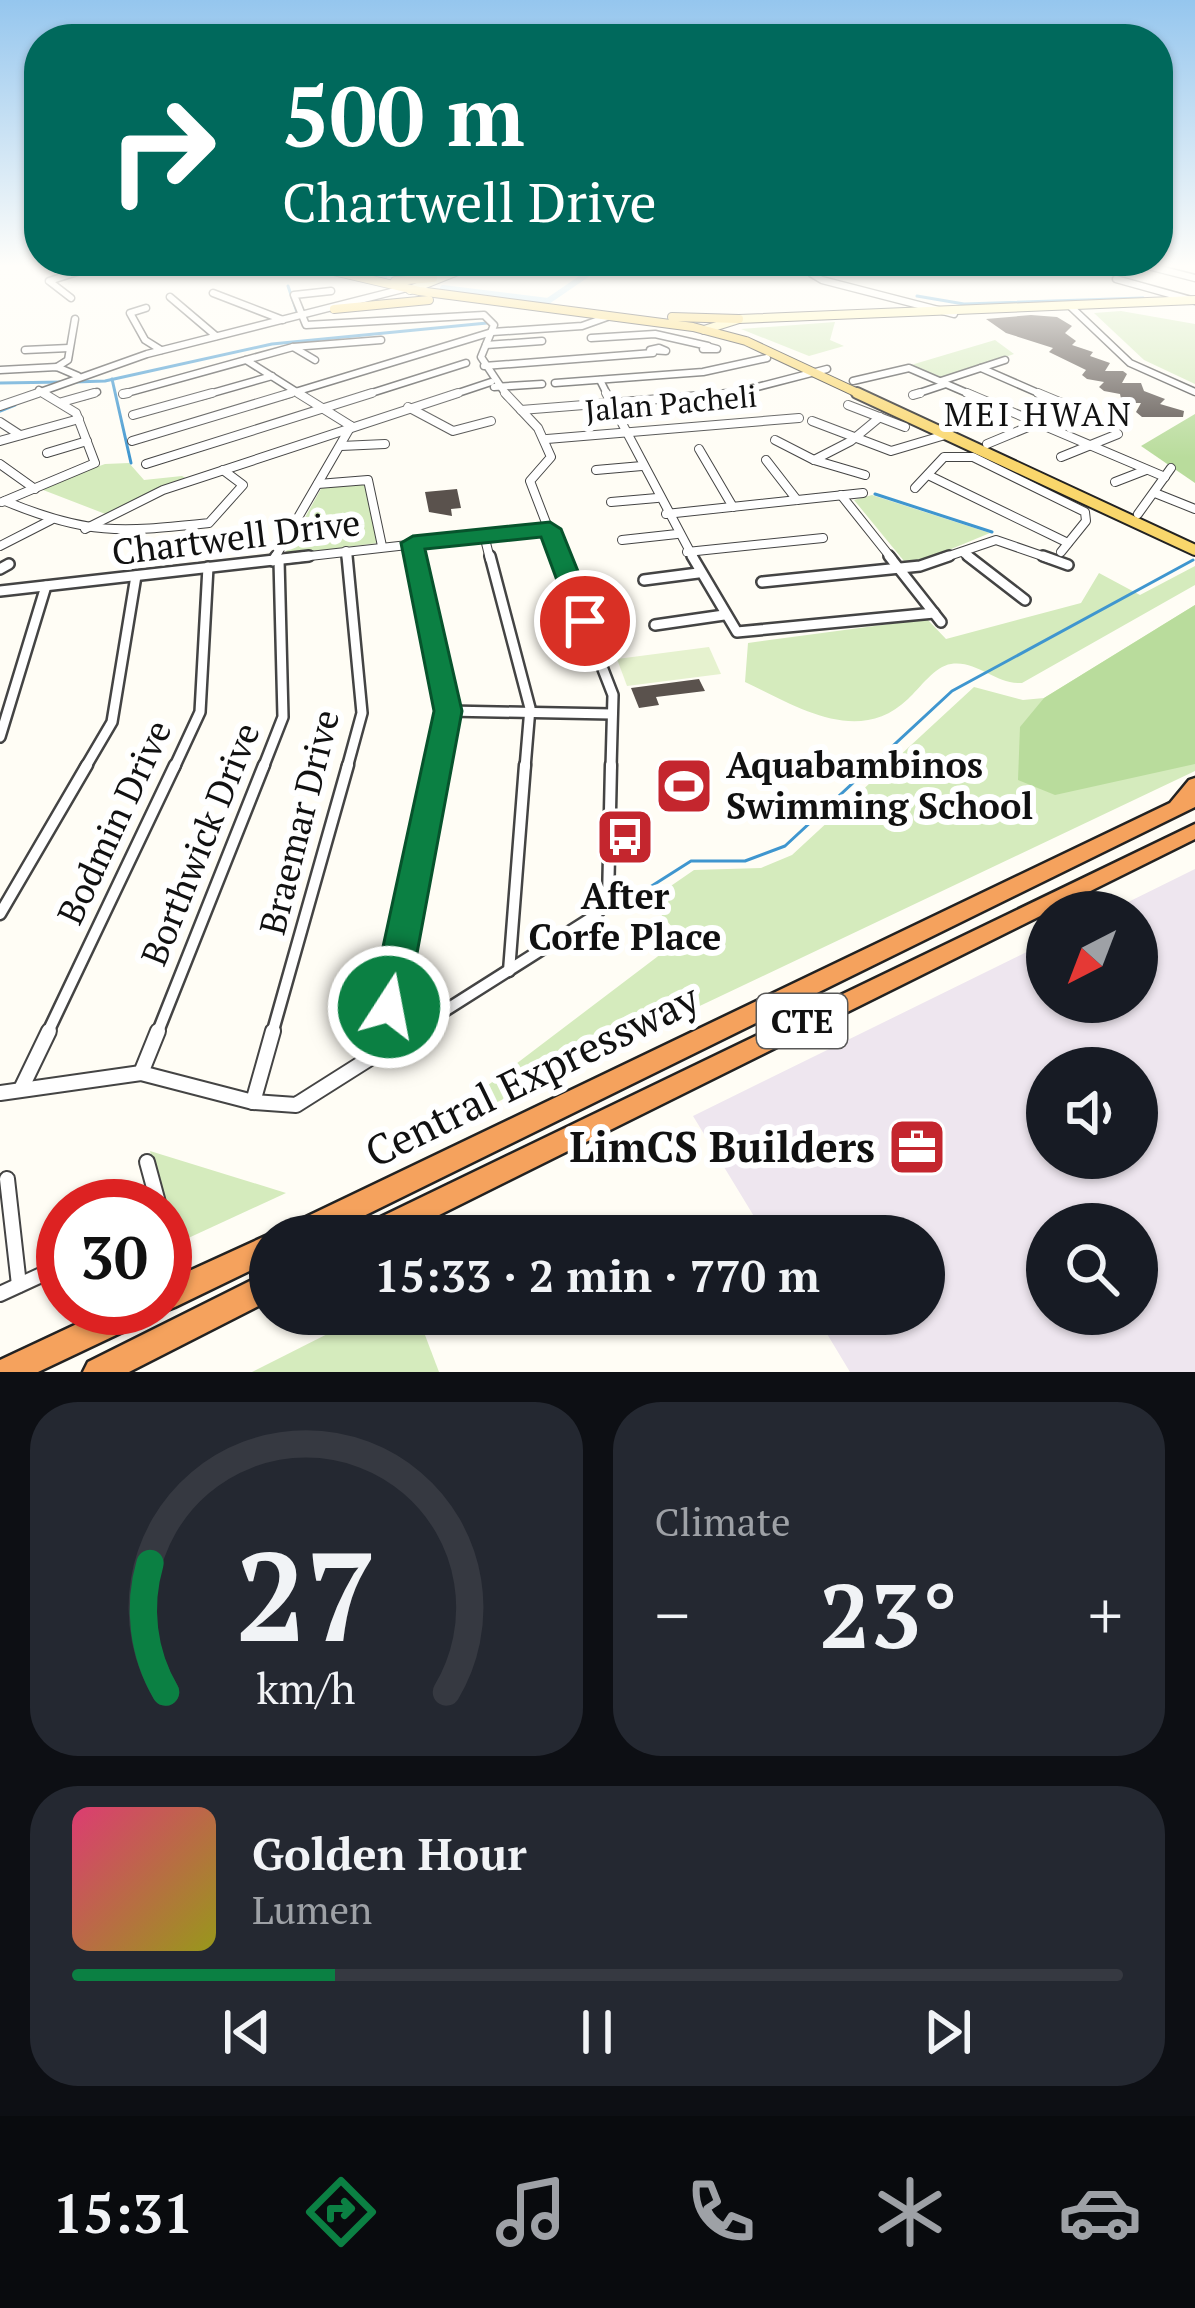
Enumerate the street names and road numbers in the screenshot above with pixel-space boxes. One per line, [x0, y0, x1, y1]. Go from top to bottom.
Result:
street label: Jalan Pacheli [583, 376, 759, 430]
street label: Chartwell Drive [109, 498, 363, 575]
street label: Braemar Drive [248, 705, 349, 939]
street label: Bodmin Drive [46, 712, 181, 931]
street label: Borthwick Drive [130, 716, 270, 972]
street label: Central Expressway [355, 969, 708, 1179]
road number: CTE [757, 994, 847, 1048]

